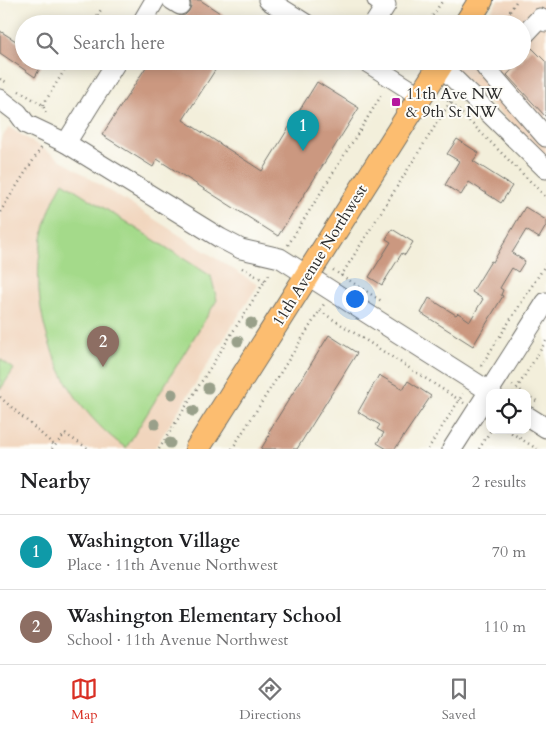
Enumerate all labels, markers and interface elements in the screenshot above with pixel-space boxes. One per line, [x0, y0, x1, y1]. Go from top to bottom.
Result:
search box [15, 15, 531, 70]
icon: search [33, 29, 61, 57]
text: Search here [73, 30, 165, 56]
place label: 11th Ave NW & 9th St NW [406, 83, 503, 123]
marker: 11th Ave NW & 9th St NW [390, 96, 402, 108]
pin: 1 [287, 110, 319, 151]
street label: 11th Avenue Northwest [267, 181, 372, 331]
your location [342, 286, 368, 312]
pin: 2 [87, 326, 119, 367]
map controls [486, 389, 531, 434]
button: locate [486, 389, 531, 434]
text: Nearby [20, 467, 91, 496]
text: 2 results [472, 471, 526, 493]
text: Washington Village [67, 528, 240, 554]
text: 1 [32, 541, 40, 563]
text: 70 m [492, 541, 526, 563]
text: Place · 11th Avenue Northwest [67, 554, 278, 576]
text: Washington Elementary School [67, 603, 342, 629]
text: 2 [32, 616, 40, 638]
text: 110 m [484, 616, 526, 638]
text: School · 11th Avenue Northwest [67, 629, 288, 651]
tab: Map [70, 675, 98, 724]
tab: Directions [239, 675, 301, 724]
tab: Saved [442, 675, 476, 724]

